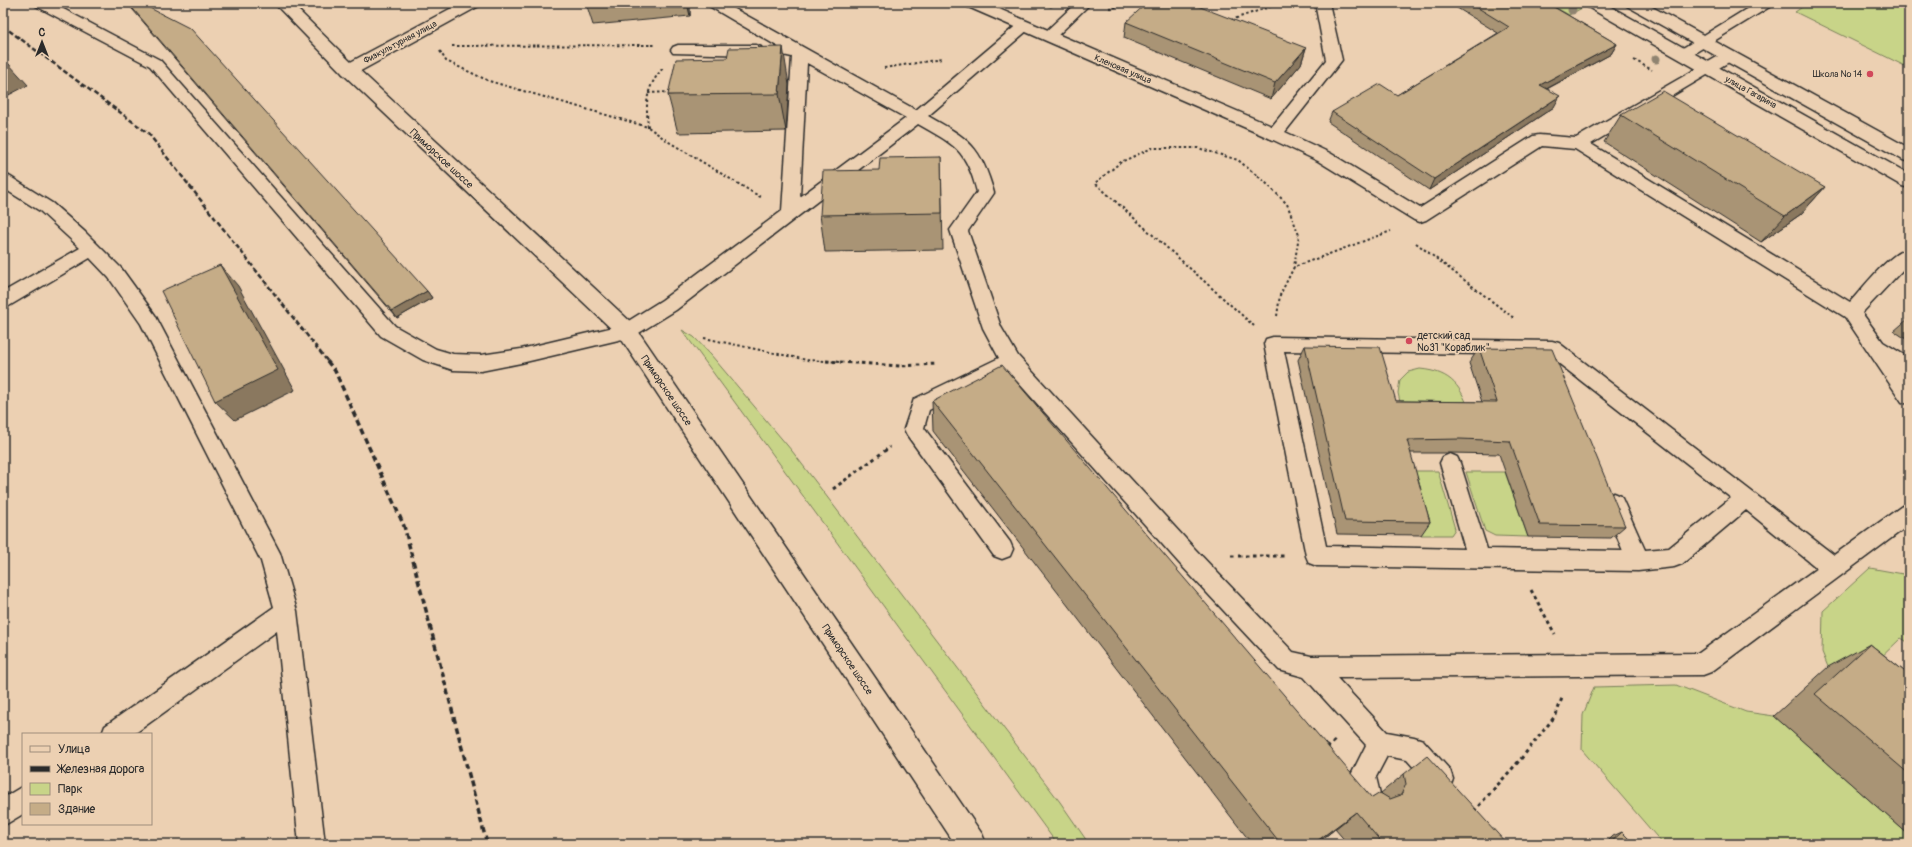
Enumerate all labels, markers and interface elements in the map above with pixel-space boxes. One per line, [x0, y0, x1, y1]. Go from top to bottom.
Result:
street label: Физкультурная улица [362, 18, 439, 66]
north arrow [22, 22, 62, 62]
text: С [39, 26, 46, 39]
street label: Кленовая улица [1093, 53, 1153, 86]
place label: Школа № 14 [1813, 69, 1863, 80]
marker: Школа № 14 [1865, 69, 1875, 79]
street label: улица Гагарина [1722, 73, 1778, 111]
street label: Приморское шоссе [407, 126, 475, 191]
place label: детский сад №31 "Кораблик" [1417, 330, 1490, 354]
marker: детский сад №31 "Кораблик" [1404, 336, 1414, 346]
street label: Приморское шоссе [638, 353, 694, 428]
street label: Приморское шоссе [819, 622, 875, 697]
legend [22, 733, 152, 825]
text: Улица [58, 742, 90, 757]
text: Железная дорога [56, 762, 145, 777]
text: Парк [58, 782, 83, 797]
text: Здание [58, 802, 95, 817]

